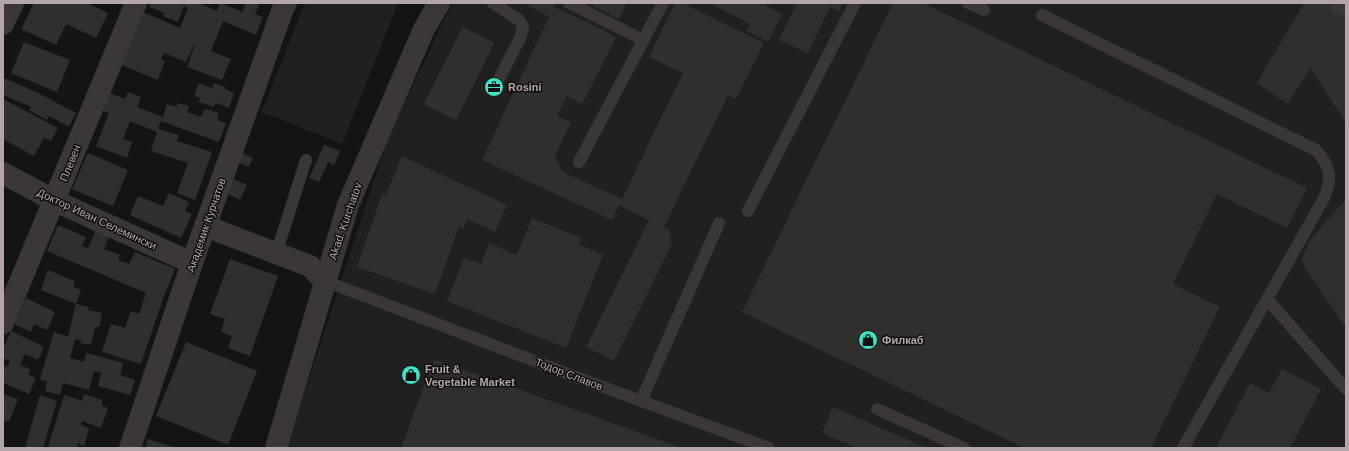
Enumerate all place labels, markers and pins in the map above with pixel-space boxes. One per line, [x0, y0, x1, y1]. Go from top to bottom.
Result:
office icon: Rosini [483, 76, 505, 98]
place label: Rosini [508, 81, 542, 93]
shop icon: Филкаб [857, 329, 879, 351]
place label: Филкаб [882, 334, 924, 346]
place label: Fruit & Vegetable Market [425, 363, 515, 388]
shop icon: Fruit & Vegetable Market [400, 364, 422, 386]

